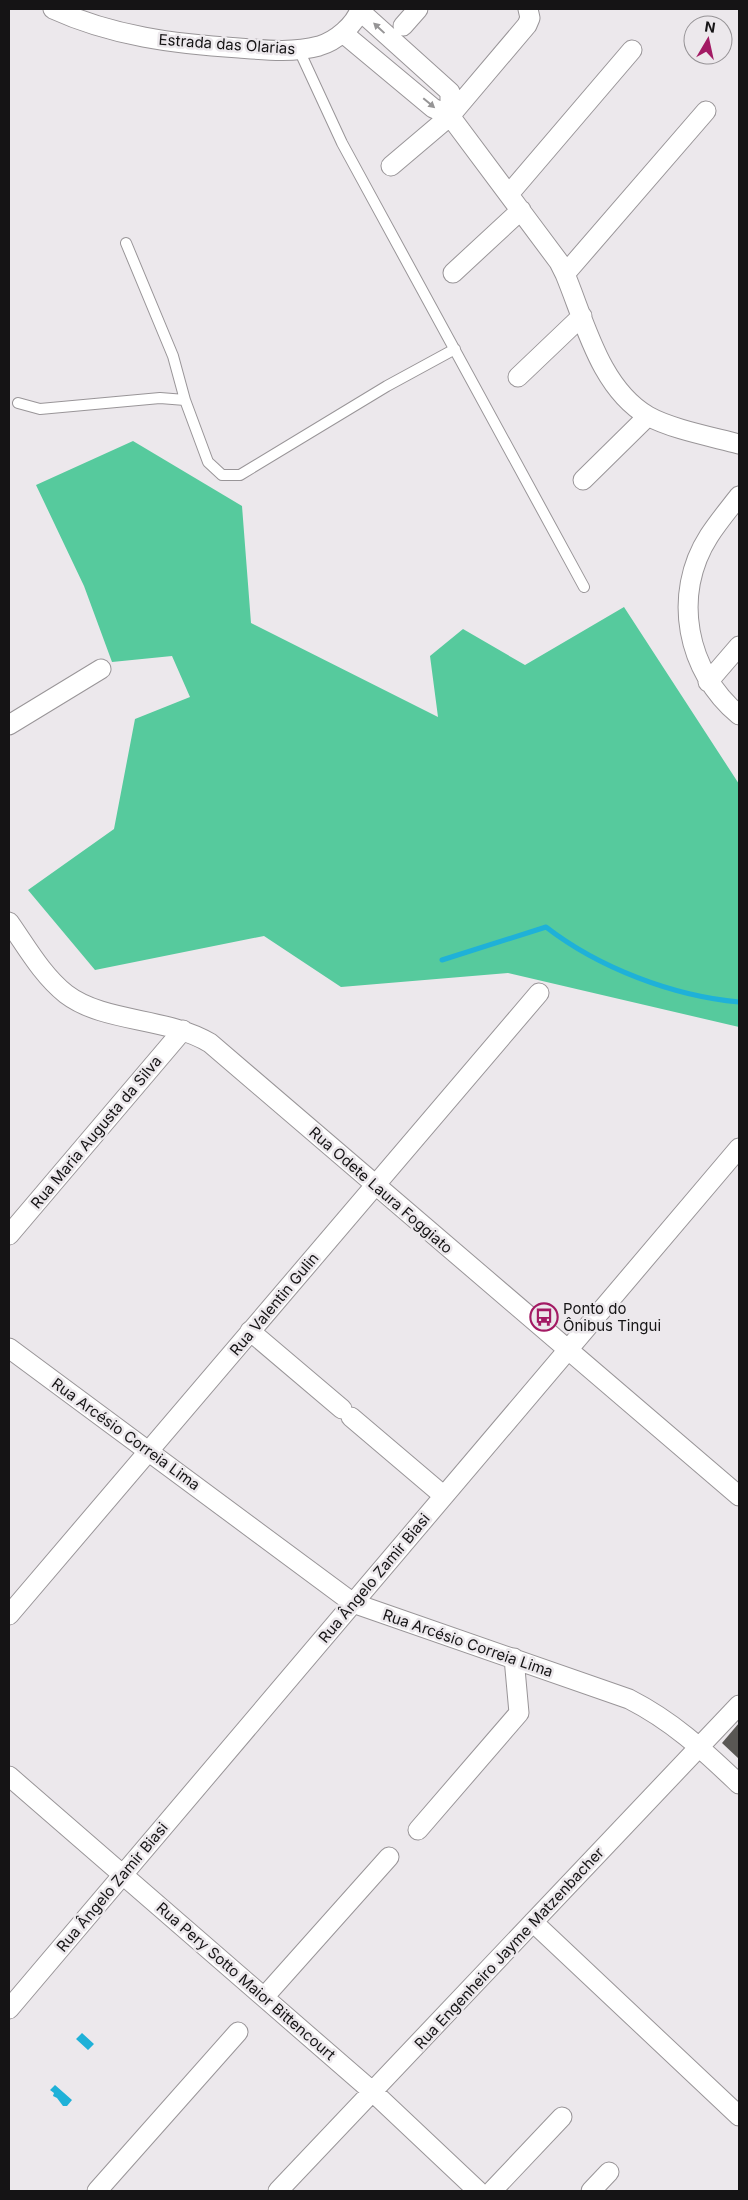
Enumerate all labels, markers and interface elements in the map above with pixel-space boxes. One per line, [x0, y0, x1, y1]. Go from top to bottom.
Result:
north arrow [683, 15, 733, 65]
text: N [704, 17, 717, 36]
one-way arrow [374, 22, 386, 34]
street label: Estrada das Olarias [158, 30, 296, 58]
one-way arrow [422, 98, 435, 109]
street label: Rua Maria Augusta da Silva [26, 1052, 166, 1212]
street label: Rua Odete Laura Foggiato [305, 1123, 457, 1257]
street label: Rua Valentin Gulin [226, 1249, 322, 1359]
place label: Ponto do Ônibus Tingui [563, 1299, 661, 1335]
bus stop icon: Ponto do Ônibus Tingui [529, 1302, 559, 1332]
street label: Rua Arcésio Correia Lima [48, 1374, 204, 1494]
street label: Rua Ângelo Zamir Biasi [314, 1509, 434, 1647]
street label: Rua Arcésio Correia Lima [380, 1605, 556, 1681]
street label: Rua Ângelo Zamir Biasi [52, 1818, 172, 1956]
street label: Rua Engenheiro Jayme Matzenbacher [410, 1843, 608, 2053]
street label: Rua Pery Sotto Maior Bittencourt [153, 1898, 340, 2064]

